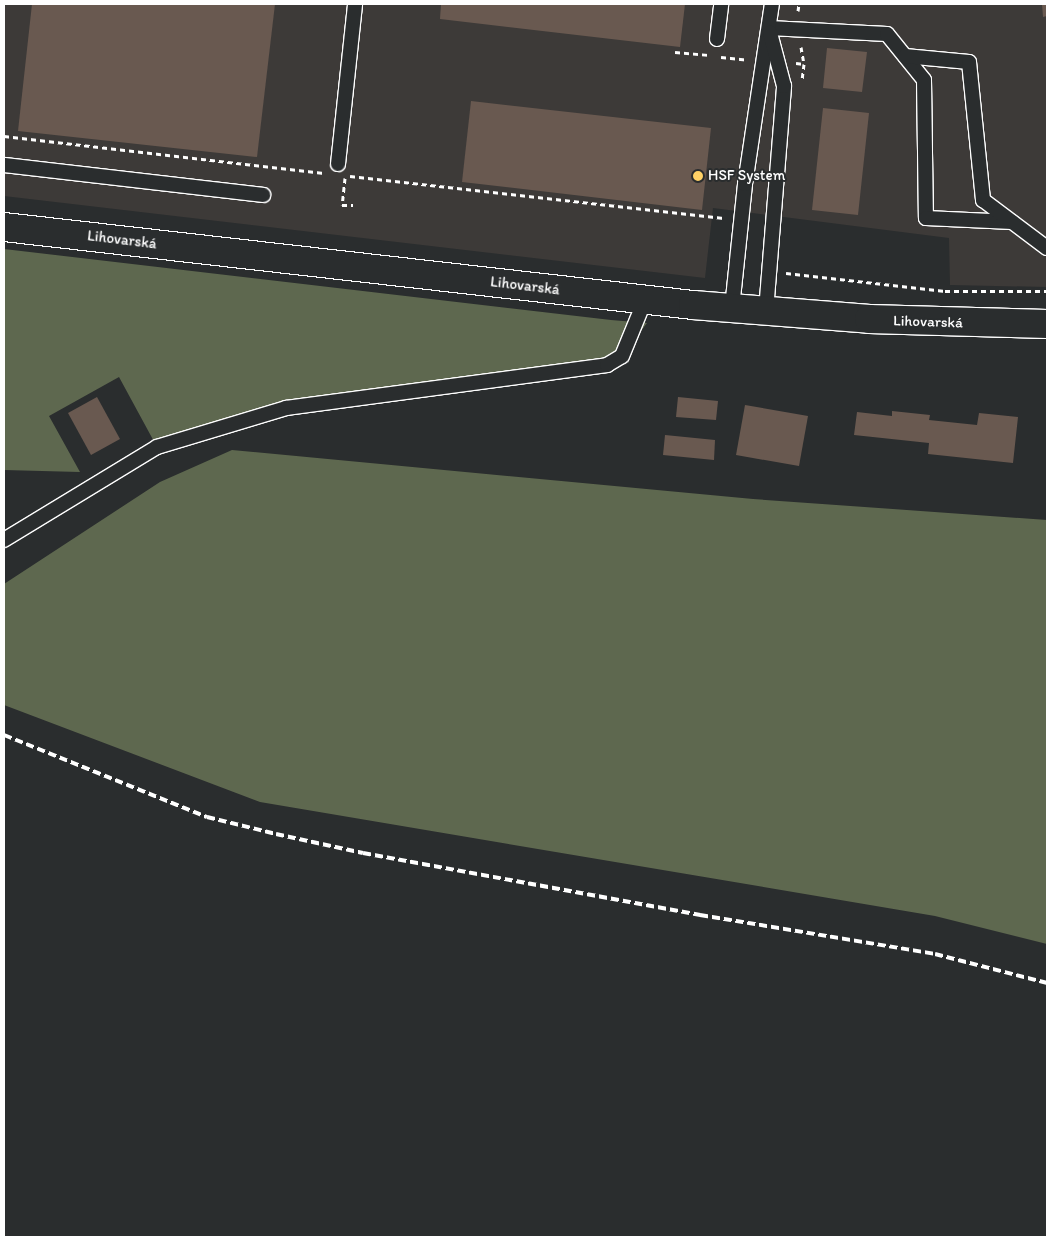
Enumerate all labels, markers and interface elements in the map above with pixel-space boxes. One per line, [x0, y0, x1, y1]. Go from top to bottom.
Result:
place label: HSF System [708, 167, 785, 185]
marker: HSF System [692, 170, 704, 182]
street label: Lihovarská [86, 227, 158, 253]
street label: Lihovarská [489, 273, 561, 299]
street label: Lihovarská [893, 312, 963, 332]

